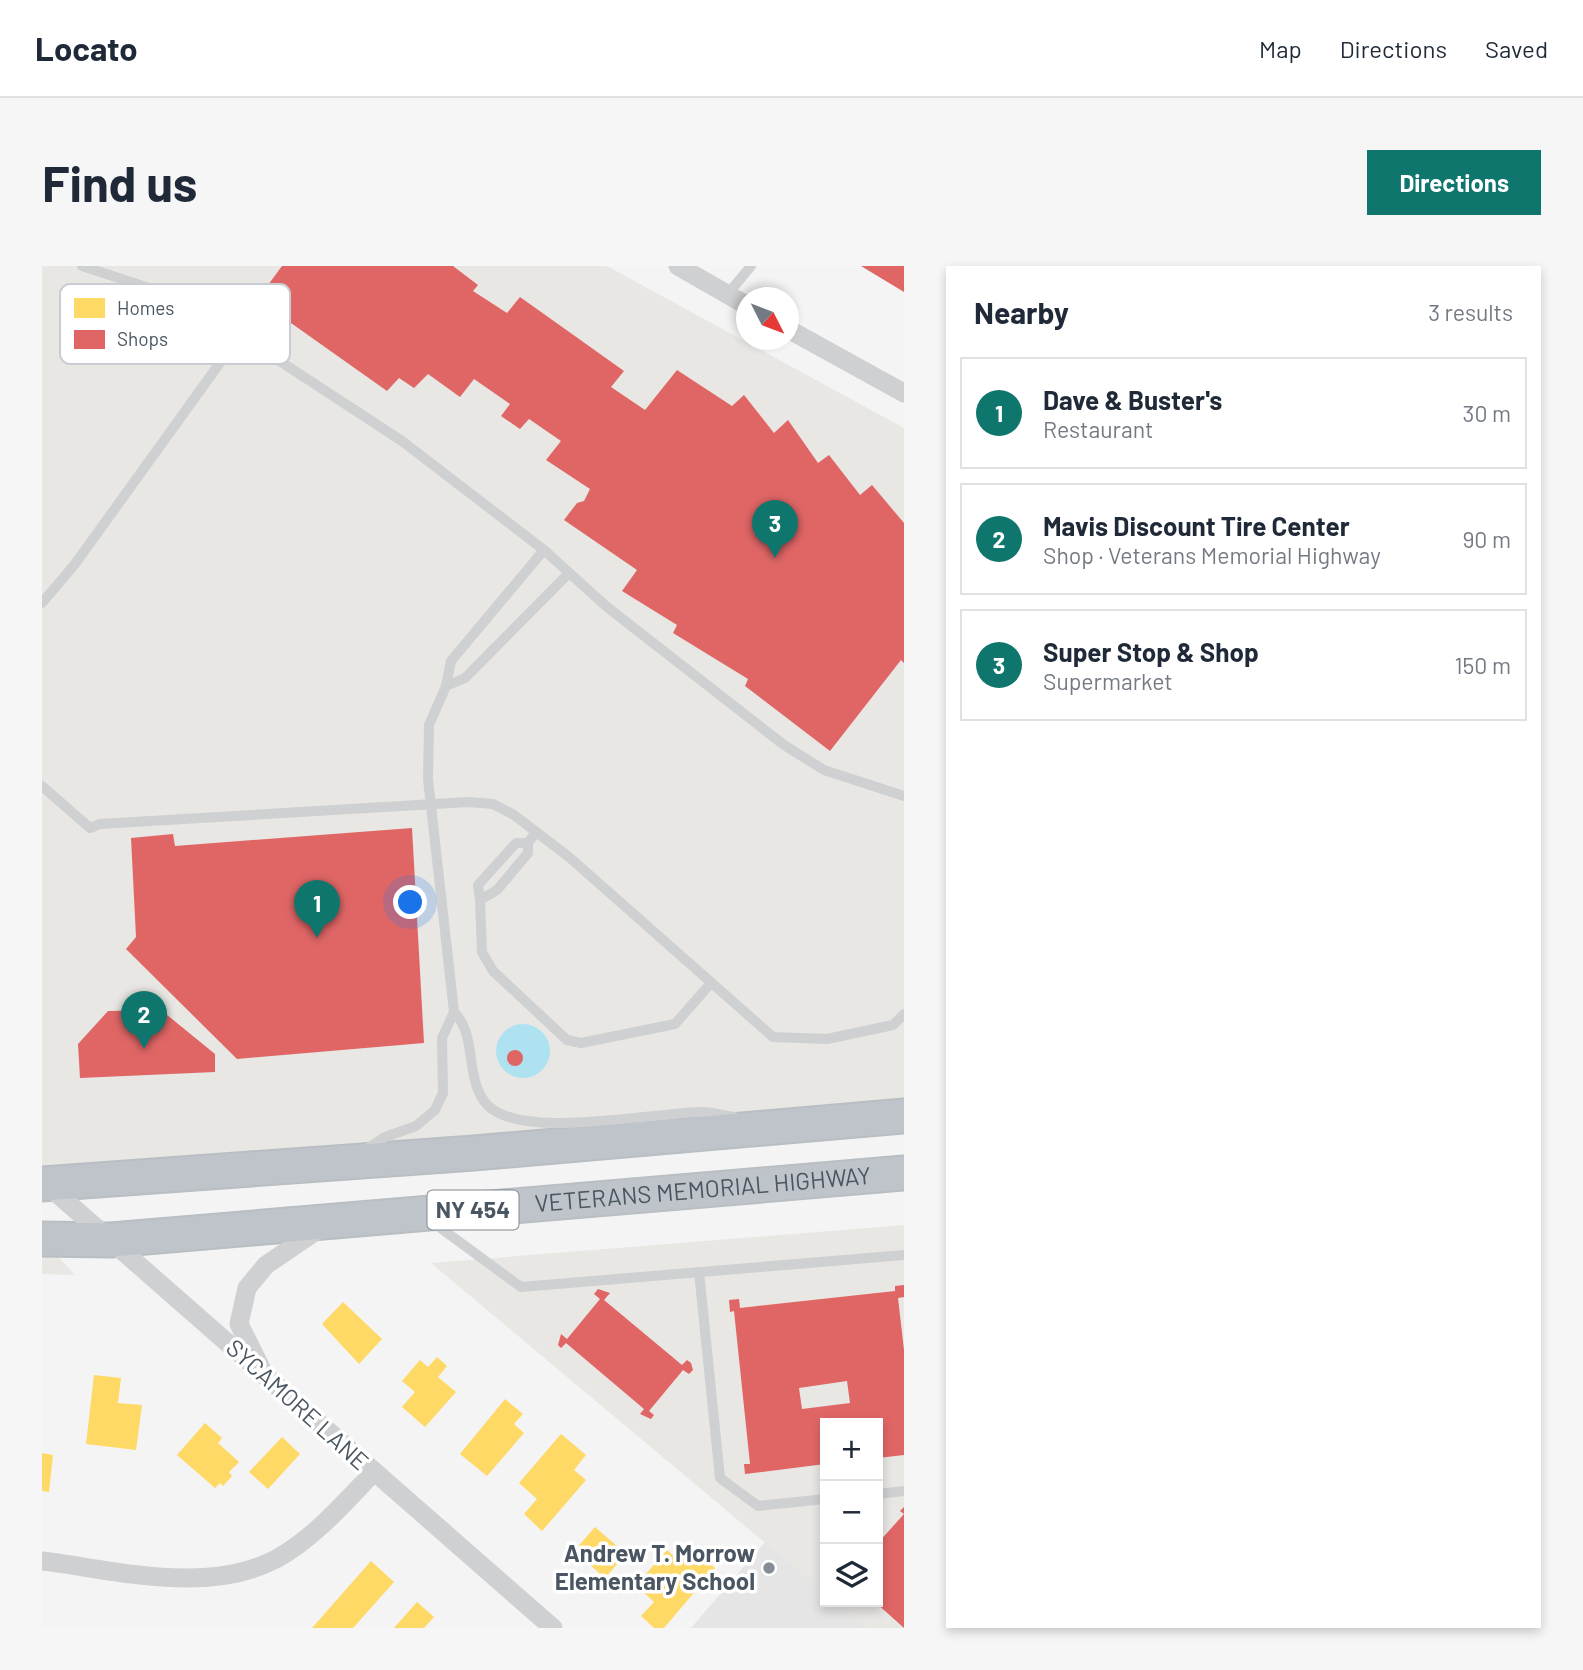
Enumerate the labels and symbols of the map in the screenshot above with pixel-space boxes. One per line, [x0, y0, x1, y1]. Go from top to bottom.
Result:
legend [60, 284, 290, 364]
north arrow [736, 287, 799, 350]
text: Homes [117, 296, 174, 319]
text: Shops [117, 327, 168, 350]
pin: 3 [752, 500, 798, 558]
pin: 1 [294, 880, 340, 938]
your location [393, 885, 427, 919]
pin: 2 [121, 991, 167, 1049]
street label: VETERANS MEMORIAL HIGHWAY [534, 1160, 872, 1217]
road number: NY 454 [428, 1191, 518, 1230]
street label: SYCAMORE LANE [221, 1332, 375, 1475]
place label: Andrew T. Morrow Elementary School [555, 1538, 755, 1595]
marker: Andrew T. Morrow Elementary School [761, 1560, 777, 1576]

